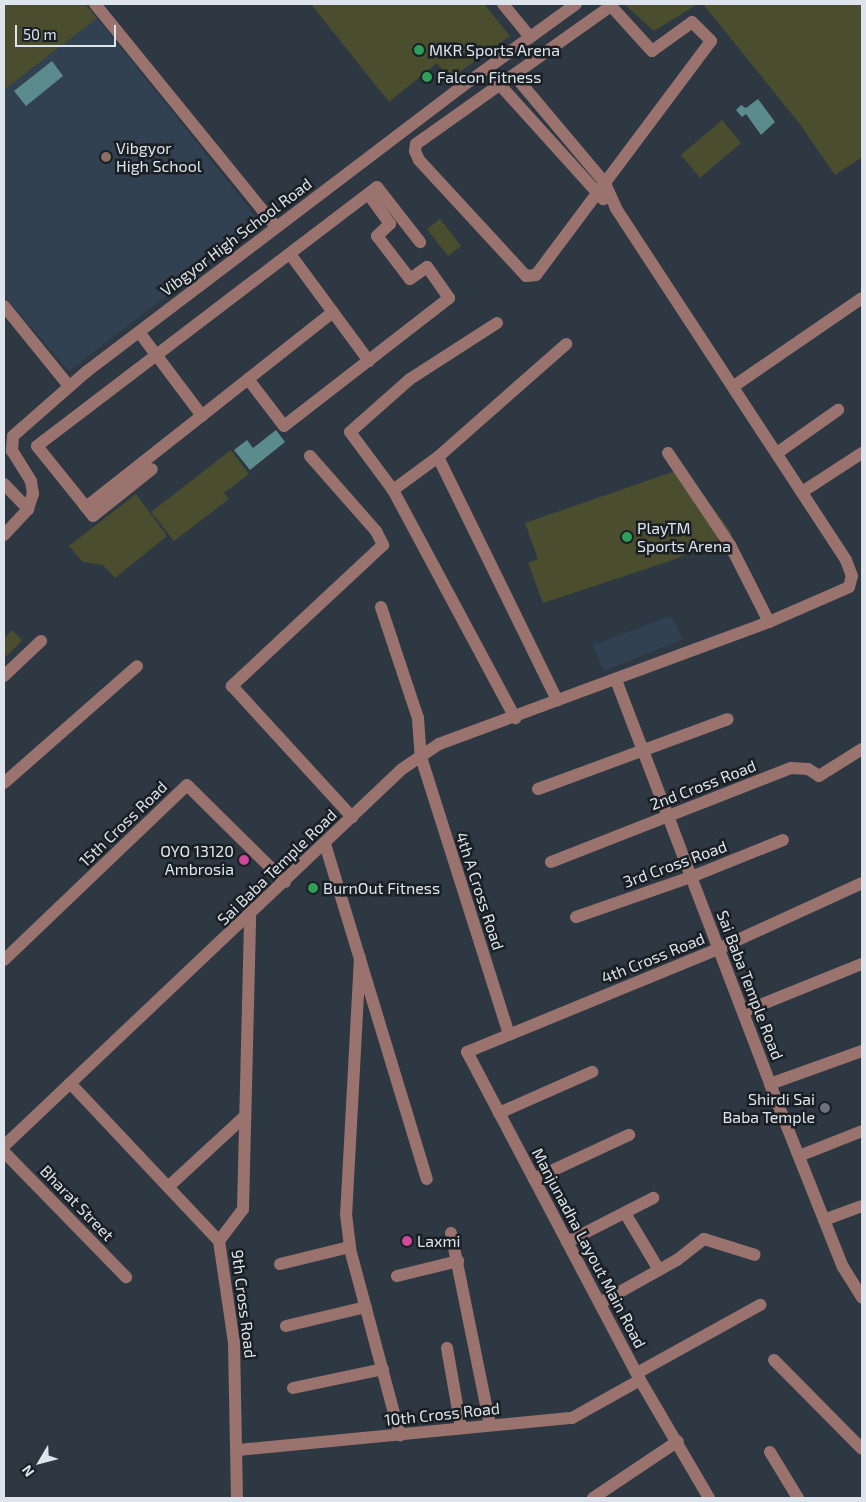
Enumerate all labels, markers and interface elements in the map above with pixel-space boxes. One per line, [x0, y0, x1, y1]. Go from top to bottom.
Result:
scale bar [18, 15, 119, 47]
text: 50 m [23, 25, 57, 43]
place label: MKR Sports Arena [429, 40, 560, 60]
marker: MKR Sports Arena [413, 44, 425, 56]
place label: Falcon Fitness [437, 67, 541, 87]
marker: Falcon Fitness [421, 71, 433, 83]
place label: Vibgyor High School [116, 138, 201, 176]
marker: Vibgyor High School [100, 151, 112, 163]
street label: Vibgyor High School Road [156, 174, 316, 300]
place label: PlayTM Sports Arena [637, 518, 731, 556]
marker: PlayTM Sports Arena [621, 531, 633, 543]
street label: 2nd Cross Road [647, 756, 759, 814]
street label: 15th Cross Road [75, 777, 171, 871]
street label: Sai Baba Temple Road [213, 805, 341, 929]
street label: 4th A Cross Road [452, 829, 508, 953]
street label: 3rd Cross Road [621, 836, 729, 892]
place label: OYO 13120 Ambrosia [160, 841, 234, 879]
marker: OYO 13120 Ambrosia [238, 854, 250, 866]
place label: BurnOut Fitness [323, 878, 440, 898]
marker: BurnOut Fitness [307, 882, 319, 894]
street label: Sai Baba Temple Road [713, 908, 787, 1062]
street label: 4th Cross Road [598, 929, 708, 987]
place label: Shirdi Sai Baba Temple [722, 1089, 815, 1127]
marker: Shirdi Sai Baba Temple [819, 1102, 831, 1114]
street label: Manjunadha Layout Main Road [528, 1145, 650, 1351]
street label: Bharat Street [36, 1161, 118, 1245]
place label: Laxmi [417, 1231, 460, 1251]
marker: Laxmi [401, 1235, 413, 1247]
street label: 9th Cross Road [228, 1249, 260, 1359]
street label: 10th Cross Road [383, 1398, 501, 1430]
north arrow [15, 1437, 65, 1487]
text: N [18, 1462, 37, 1480]

